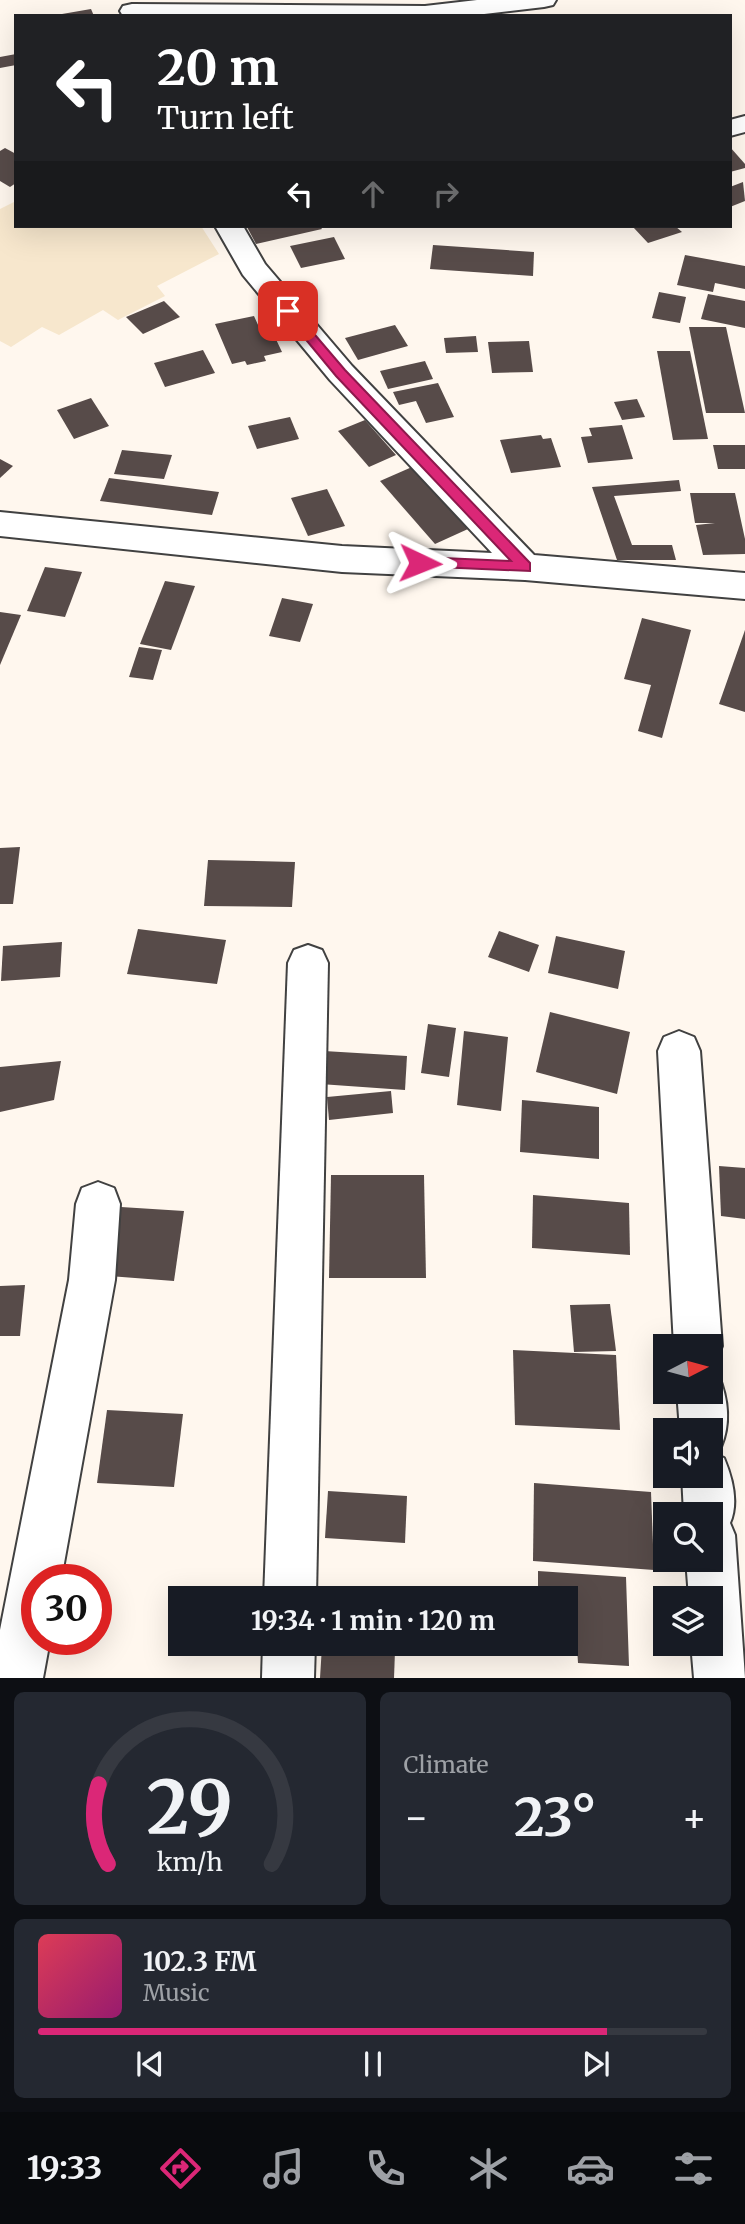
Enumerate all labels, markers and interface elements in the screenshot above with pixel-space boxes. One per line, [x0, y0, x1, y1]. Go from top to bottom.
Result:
text: 20 m [157, 37, 278, 98]
icon: left [42, 42, 133, 133]
text: Turn left [157, 98, 294, 138]
icon: left [281, 175, 319, 213]
icon: ahead [354, 175, 392, 213]
icon: right [427, 175, 465, 213]
pin [258, 281, 318, 341]
icon: arrive [269, 292, 307, 330]
position arrow [383, 526, 457, 600]
north arrow [653, 1334, 723, 1404]
map controls [653, 1334, 723, 1656]
button: sound [653, 1418, 723, 1488]
button: search [653, 1502, 723, 1572]
speed limit sign: 30 [21, 1564, 112, 1655]
button: layers [653, 1586, 723, 1656]
text: 19:34 · 1 min · 120 m [251, 1604, 495, 1637]
text: Climate [404, 1750, 489, 1779]
text: 29 [147, 1763, 233, 1855]
text: 23° [514, 1785, 596, 1850]
text: − [404, 1794, 429, 1841]
text: + [682, 1794, 707, 1841]
text: km/h [157, 1846, 223, 1878]
text: 102.3 FM [143, 1945, 256, 1978]
text: Music [143, 1978, 210, 2007]
icon: previous [131, 2045, 169, 2083]
icon: pause [354, 2045, 392, 2083]
icon: next [577, 2045, 615, 2083]
icon: directions [156, 2144, 205, 2193]
icon: music [259, 2144, 308, 2193]
icon: phone [361, 2144, 410, 2193]
icon: climate [464, 2144, 513, 2193]
icon: car [566, 2144, 615, 2193]
icon: filters [669, 2144, 718, 2193]
text: 19:33 [27, 2148, 102, 2188]

